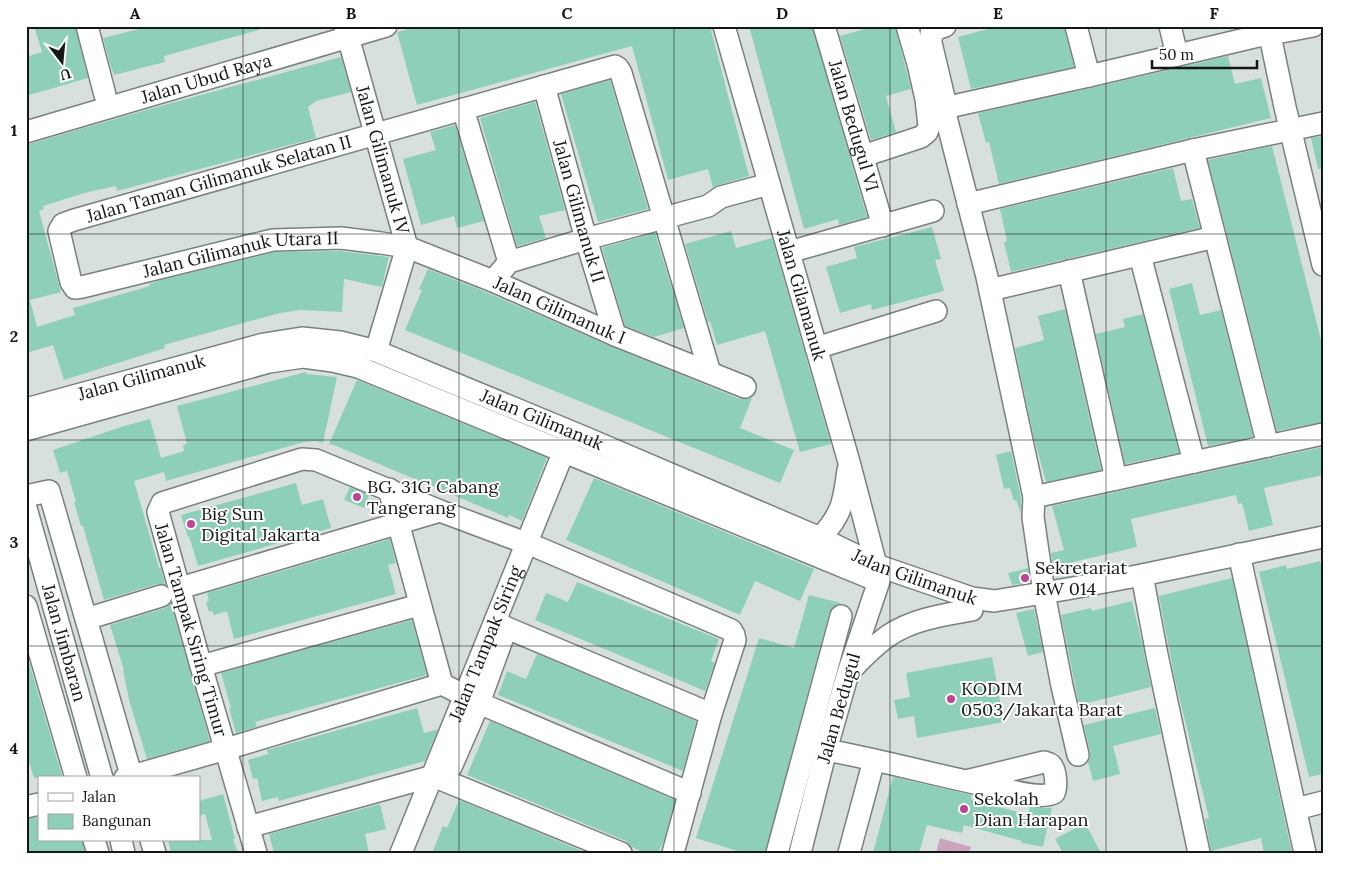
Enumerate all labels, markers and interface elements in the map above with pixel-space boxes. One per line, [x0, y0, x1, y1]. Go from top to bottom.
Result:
text: A [130, 3, 141, 23]
text: B [346, 3, 357, 23]
text: C [561, 3, 573, 23]
text: D [776, 3, 788, 23]
text: E [993, 3, 1003, 23]
text: F [1209, 3, 1219, 23]
north arrow [38, 38, 88, 88]
scale bar [1152, 38, 1256, 70]
text: 50 m [1159, 45, 1194, 64]
street label: Jalan Ubud Raya [137, 48, 274, 109]
street label: Jalan Bedugul VI [823, 56, 884, 194]
text: U [58, 64, 73, 85]
street label: Jalan Gilimanuk IV [351, 82, 415, 238]
text: 1 [11, 120, 17, 140]
street label: Jalan Taman Gilimanuk Selatan II [82, 130, 354, 228]
street label: Jalan Gilimanuk II [548, 136, 611, 286]
street label: Jalan Gilimanuk Utara II [139, 226, 339, 283]
street label: Jalan Gilamanuk [772, 226, 831, 364]
street label: Jalan Gilimanuk I [489, 270, 629, 349]
text: 2 [10, 326, 18, 346]
street label: Jalan Gilimanuk [74, 348, 208, 406]
street label: Jalan Gilimanuk [476, 383, 607, 455]
place label: BG. 31G Cabang Tangerang [367, 475, 499, 519]
marker: BG. 31G Cabang Tangerang [351, 491, 363, 503]
place label: Big Sun Digital Jakarta [201, 502, 320, 546]
marker: Big Sun Digital Jakarta [185, 518, 197, 530]
street label: Jalan Tampak Siring Timur [150, 519, 233, 740]
text: 3 [10, 532, 19, 552]
street label: Jalan Gilimanuk [848, 543, 981, 610]
place label: Sekretariat RW 014 [1035, 556, 1127, 600]
street label: Jalan Tampak Siring [443, 561, 528, 725]
marker: Sekretariat RW 014 [1019, 572, 1031, 584]
street label: Jalan Jimbaran [37, 580, 92, 704]
street label: Jalan Bedugul [812, 650, 865, 767]
place label: KODIM 0503/Jakarta Barat [961, 677, 1123, 721]
marker: KODIM 0503/Jakarta Barat [945, 693, 957, 705]
text: 4 [10, 738, 19, 758]
legend [38, 776, 200, 842]
text: Jalan [81, 787, 116, 806]
place label: Sekolah Dian Harapan [974, 787, 1089, 831]
marker: Sekolah Dian Harapan [958, 803, 970, 815]
text: Bangunan [82, 811, 151, 830]

